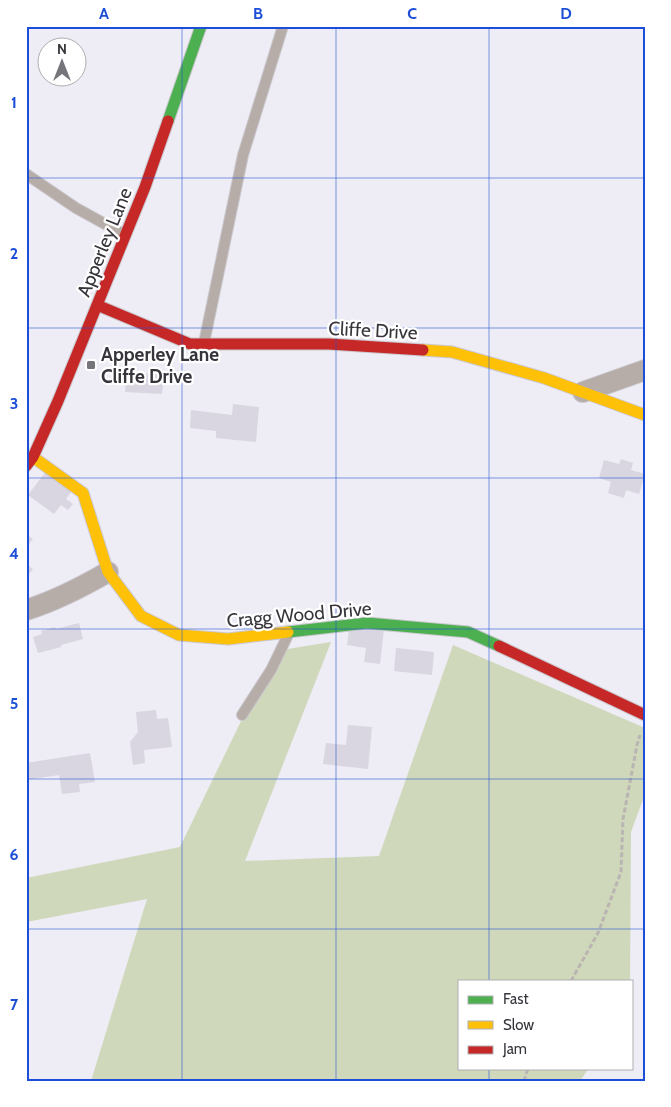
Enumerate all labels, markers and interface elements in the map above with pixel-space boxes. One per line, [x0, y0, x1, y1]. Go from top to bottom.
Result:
text: A [99, 4, 109, 23]
text: B [253, 4, 263, 23]
text: C [407, 4, 417, 23]
text: D [560, 4, 572, 23]
north arrow [38, 38, 88, 88]
text: N [57, 40, 67, 58]
text: 1 [11, 93, 17, 112]
street label: Apperley Lane [72, 184, 137, 300]
text: 2 [10, 244, 18, 263]
street label: Cliffe Drive [328, 317, 418, 344]
place label: Apperley Lane Cliffe Drive [101, 343, 219, 388]
marker: Apperley Lane Cliffe Drive [85, 359, 97, 371]
text: 3 [10, 394, 18, 413]
text: 4 [9, 544, 19, 563]
street label: Cragg Wood Drive [226, 597, 373, 632]
text: 5 [10, 694, 18, 713]
text: 6 [10, 845, 19, 864]
legend [458, 980, 634, 1070]
text: Fast [503, 990, 528, 1008]
text: 7 [10, 995, 19, 1014]
text: Slow [503, 1016, 534, 1034]
text: Jam [502, 1040, 527, 1058]

